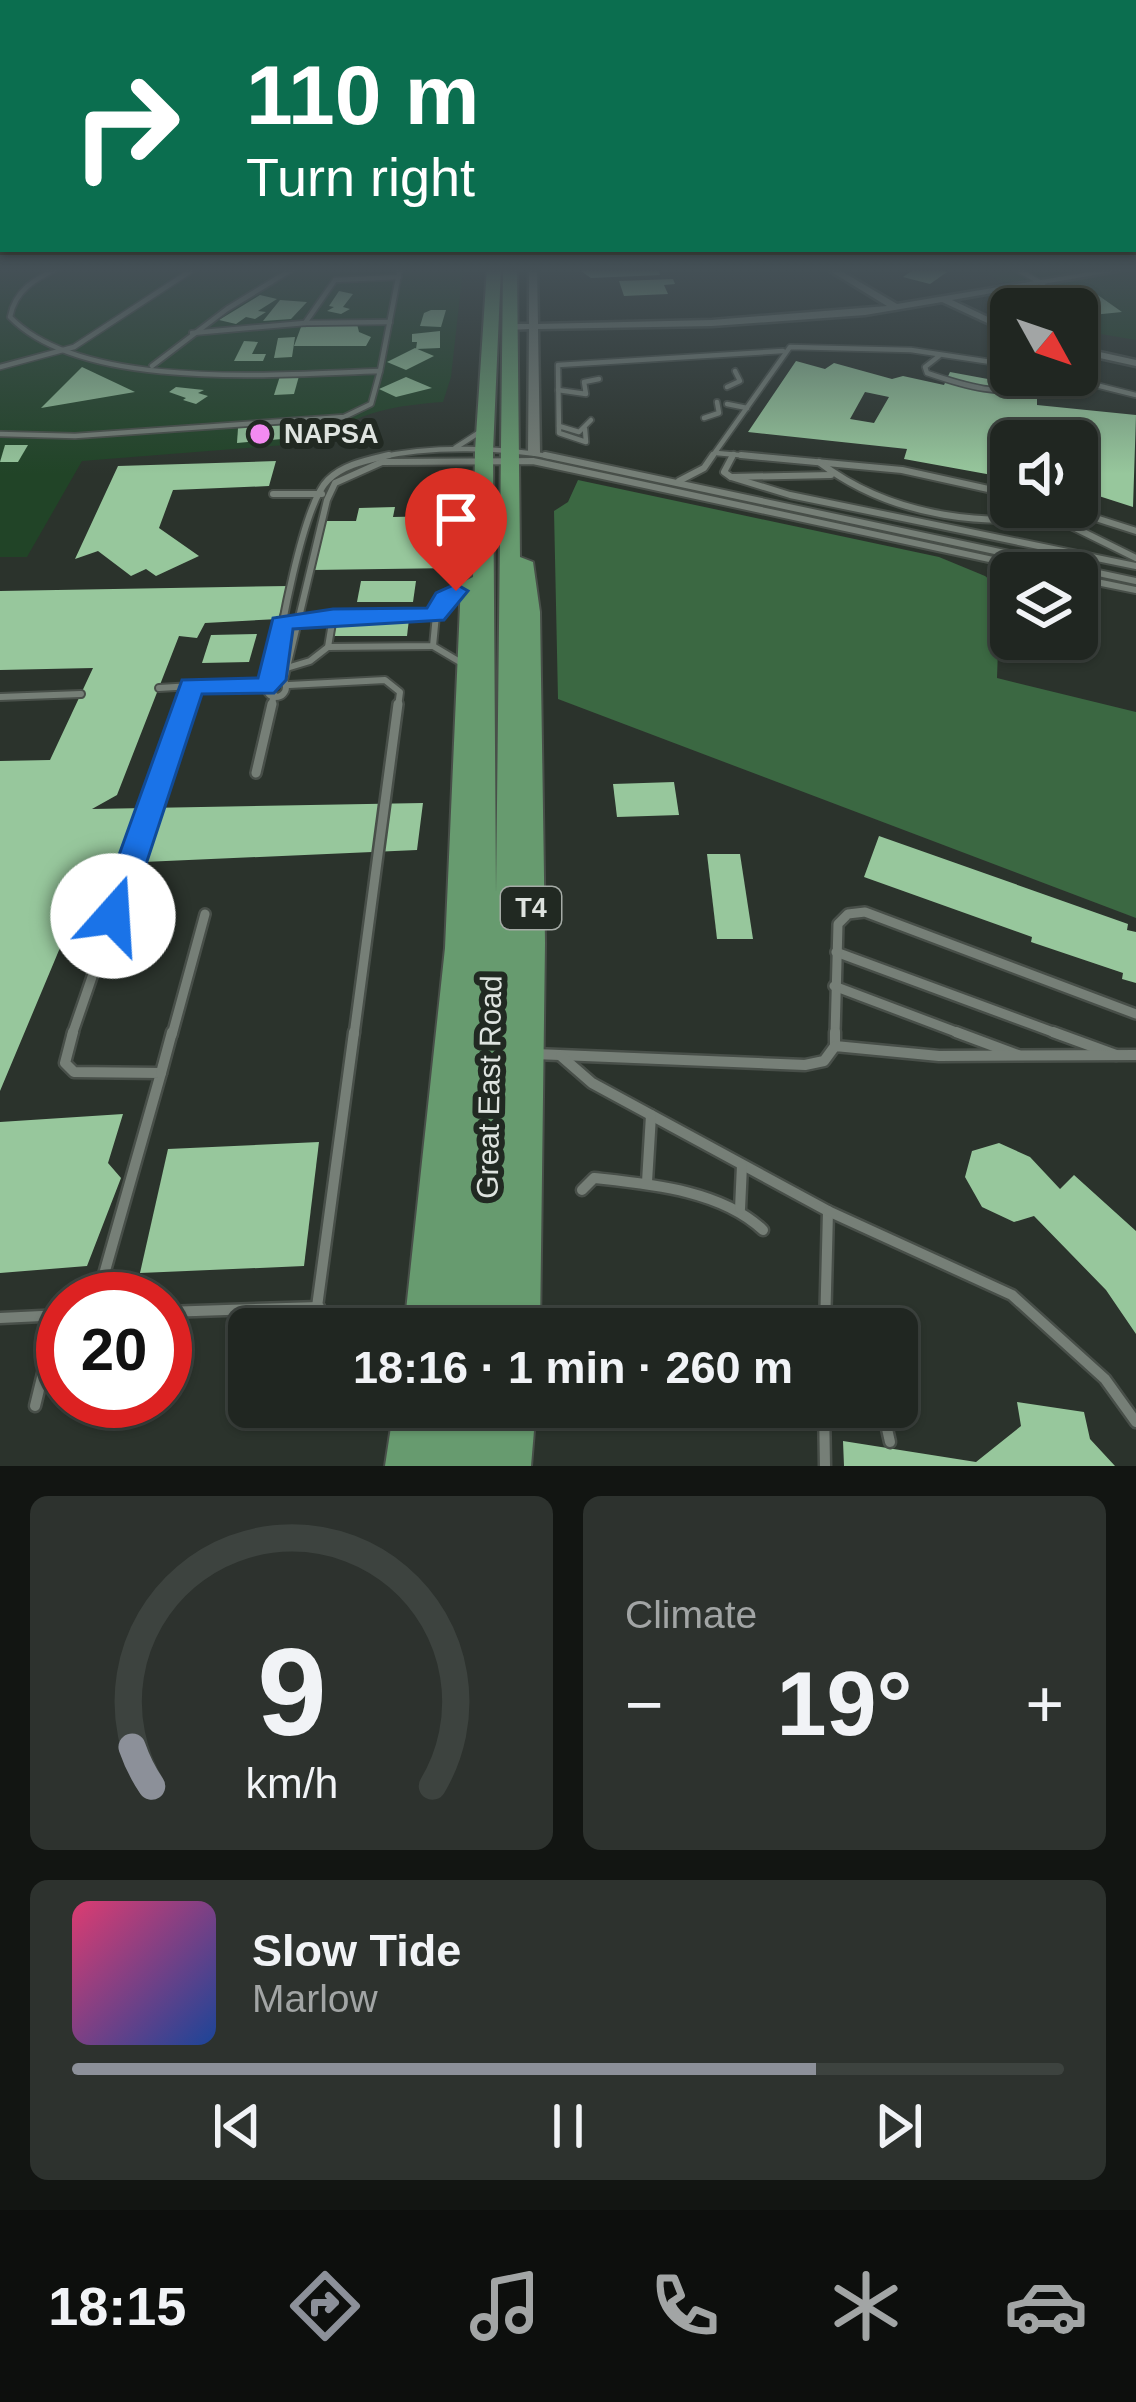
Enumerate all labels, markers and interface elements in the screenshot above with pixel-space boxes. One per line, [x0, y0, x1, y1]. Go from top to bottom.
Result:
icon: right [48, 48, 204, 204]
text: 110 m [246, 48, 480, 142]
text: Turn right [246, 147, 475, 207]
north arrow [990, 288, 1098, 396]
map controls [990, 288, 1098, 660]
place label: NAPSA [284, 419, 379, 449]
button: sound [990, 420, 1098, 528]
marker: NAPSA [247, 421, 273, 447]
pin [405, 468, 507, 591]
icon: arrive [423, 486, 489, 552]
button: layers [990, 552, 1098, 660]
position arrow [50, 853, 176, 979]
road number: T4 [501, 887, 561, 929]
street label: Great East Road [471, 975, 507, 1199]
speed limit sign: 20 [36, 1272, 192, 1428]
text: 18:16 · 1 min · 260 m [353, 1342, 793, 1393]
text: Climate [625, 1593, 757, 1636]
text: 9 [257, 1622, 326, 1761]
text: 19° [776, 1654, 913, 1754]
text: − [625, 1667, 664, 1741]
text: + [1025, 1667, 1064, 1741]
text: km/h [245, 1759, 338, 1807]
text: Slow Tide [252, 1925, 461, 1976]
text: Marlow [252, 1977, 378, 2020]
icon: previous [204, 2093, 270, 2159]
icon: pause [535, 2093, 601, 2159]
icon: next [866, 2093, 932, 2159]
icon: directions [283, 2264, 367, 2348]
icon: music [463, 2264, 547, 2348]
icon: phone [643, 2264, 727, 2348]
icon: climate [824, 2264, 908, 2348]
icon: car [1004, 2264, 1088, 2348]
text: 18:15 [48, 2276, 186, 2336]

